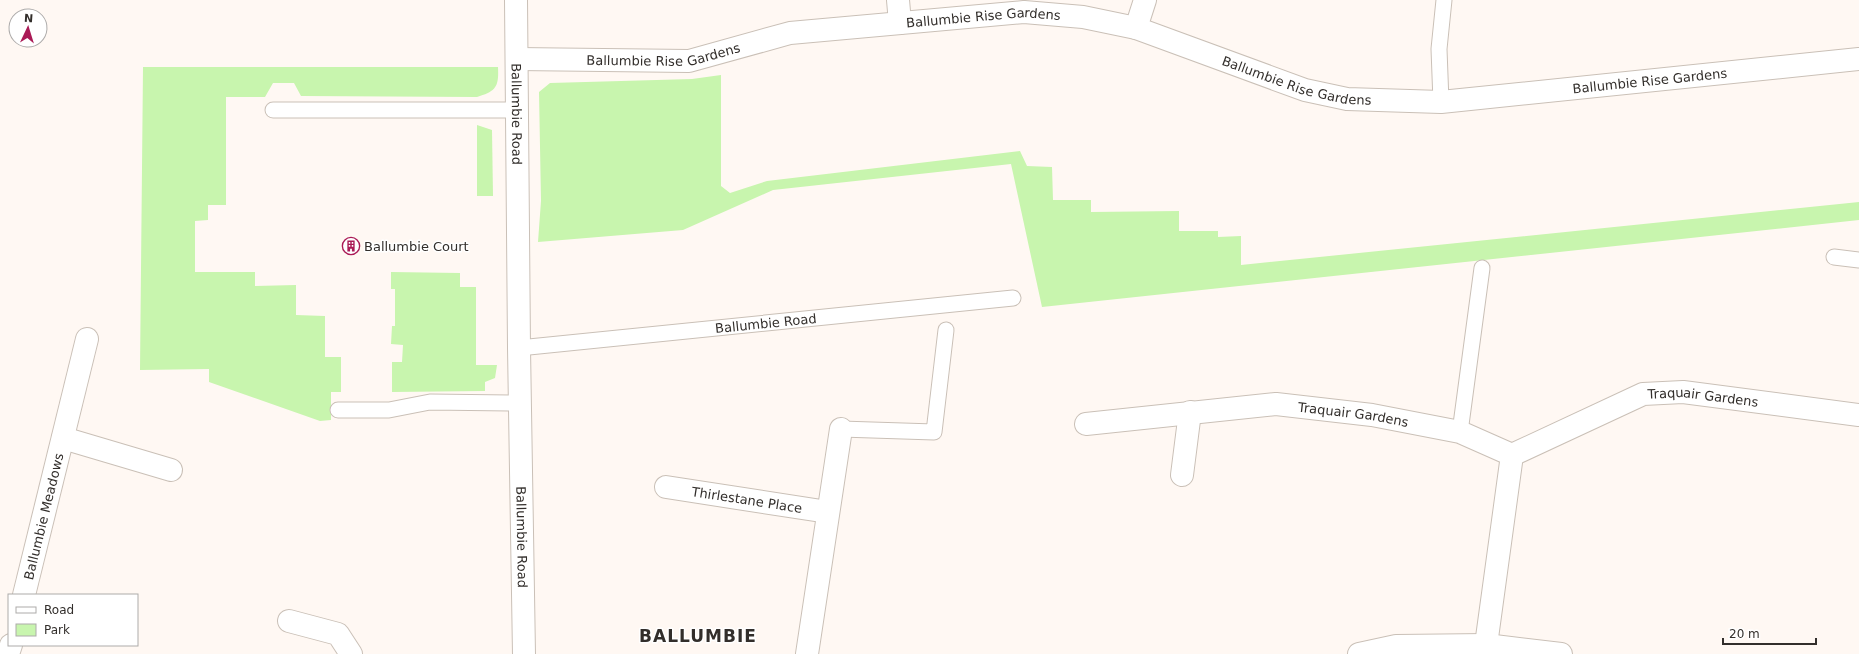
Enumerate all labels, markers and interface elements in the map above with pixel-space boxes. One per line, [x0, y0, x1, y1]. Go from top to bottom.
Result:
street label: Ballumbie Rise Gardens [905, 4, 1062, 30]
north arrow [8, 8, 48, 48]
text: N [24, 12, 34, 25]
street label: Ballumbie Rise Gardens [586, 40, 742, 69]
street label: Ballumbie Rise Gardens [1220, 53, 1372, 107]
street label: Ballumbie Road [509, 63, 525, 165]
street label: Ballumbie Rise Gardens [1572, 65, 1728, 96]
building icon: Ballumbie Court [341, 236, 361, 256]
place label: Ballumbie Court [364, 239, 469, 254]
street label: Ballumbie Road [714, 310, 817, 336]
street label: Traquair Gardens [1646, 384, 1760, 409]
street label: Traquair Gardens [1296, 399, 1410, 429]
street label: Ballumbie Meadows [21, 451, 66, 581]
street label: Thirlestane Place [690, 483, 803, 515]
street label: Ballumbie Road [514, 486, 530, 588]
legend [8, 594, 138, 646]
text: Road [44, 603, 74, 617]
scale bar [1723, 620, 1816, 646]
text: Park [44, 623, 70, 637]
district label: BALLUMBIE [639, 626, 757, 646]
text: 20 m [1729, 627, 1760, 641]

